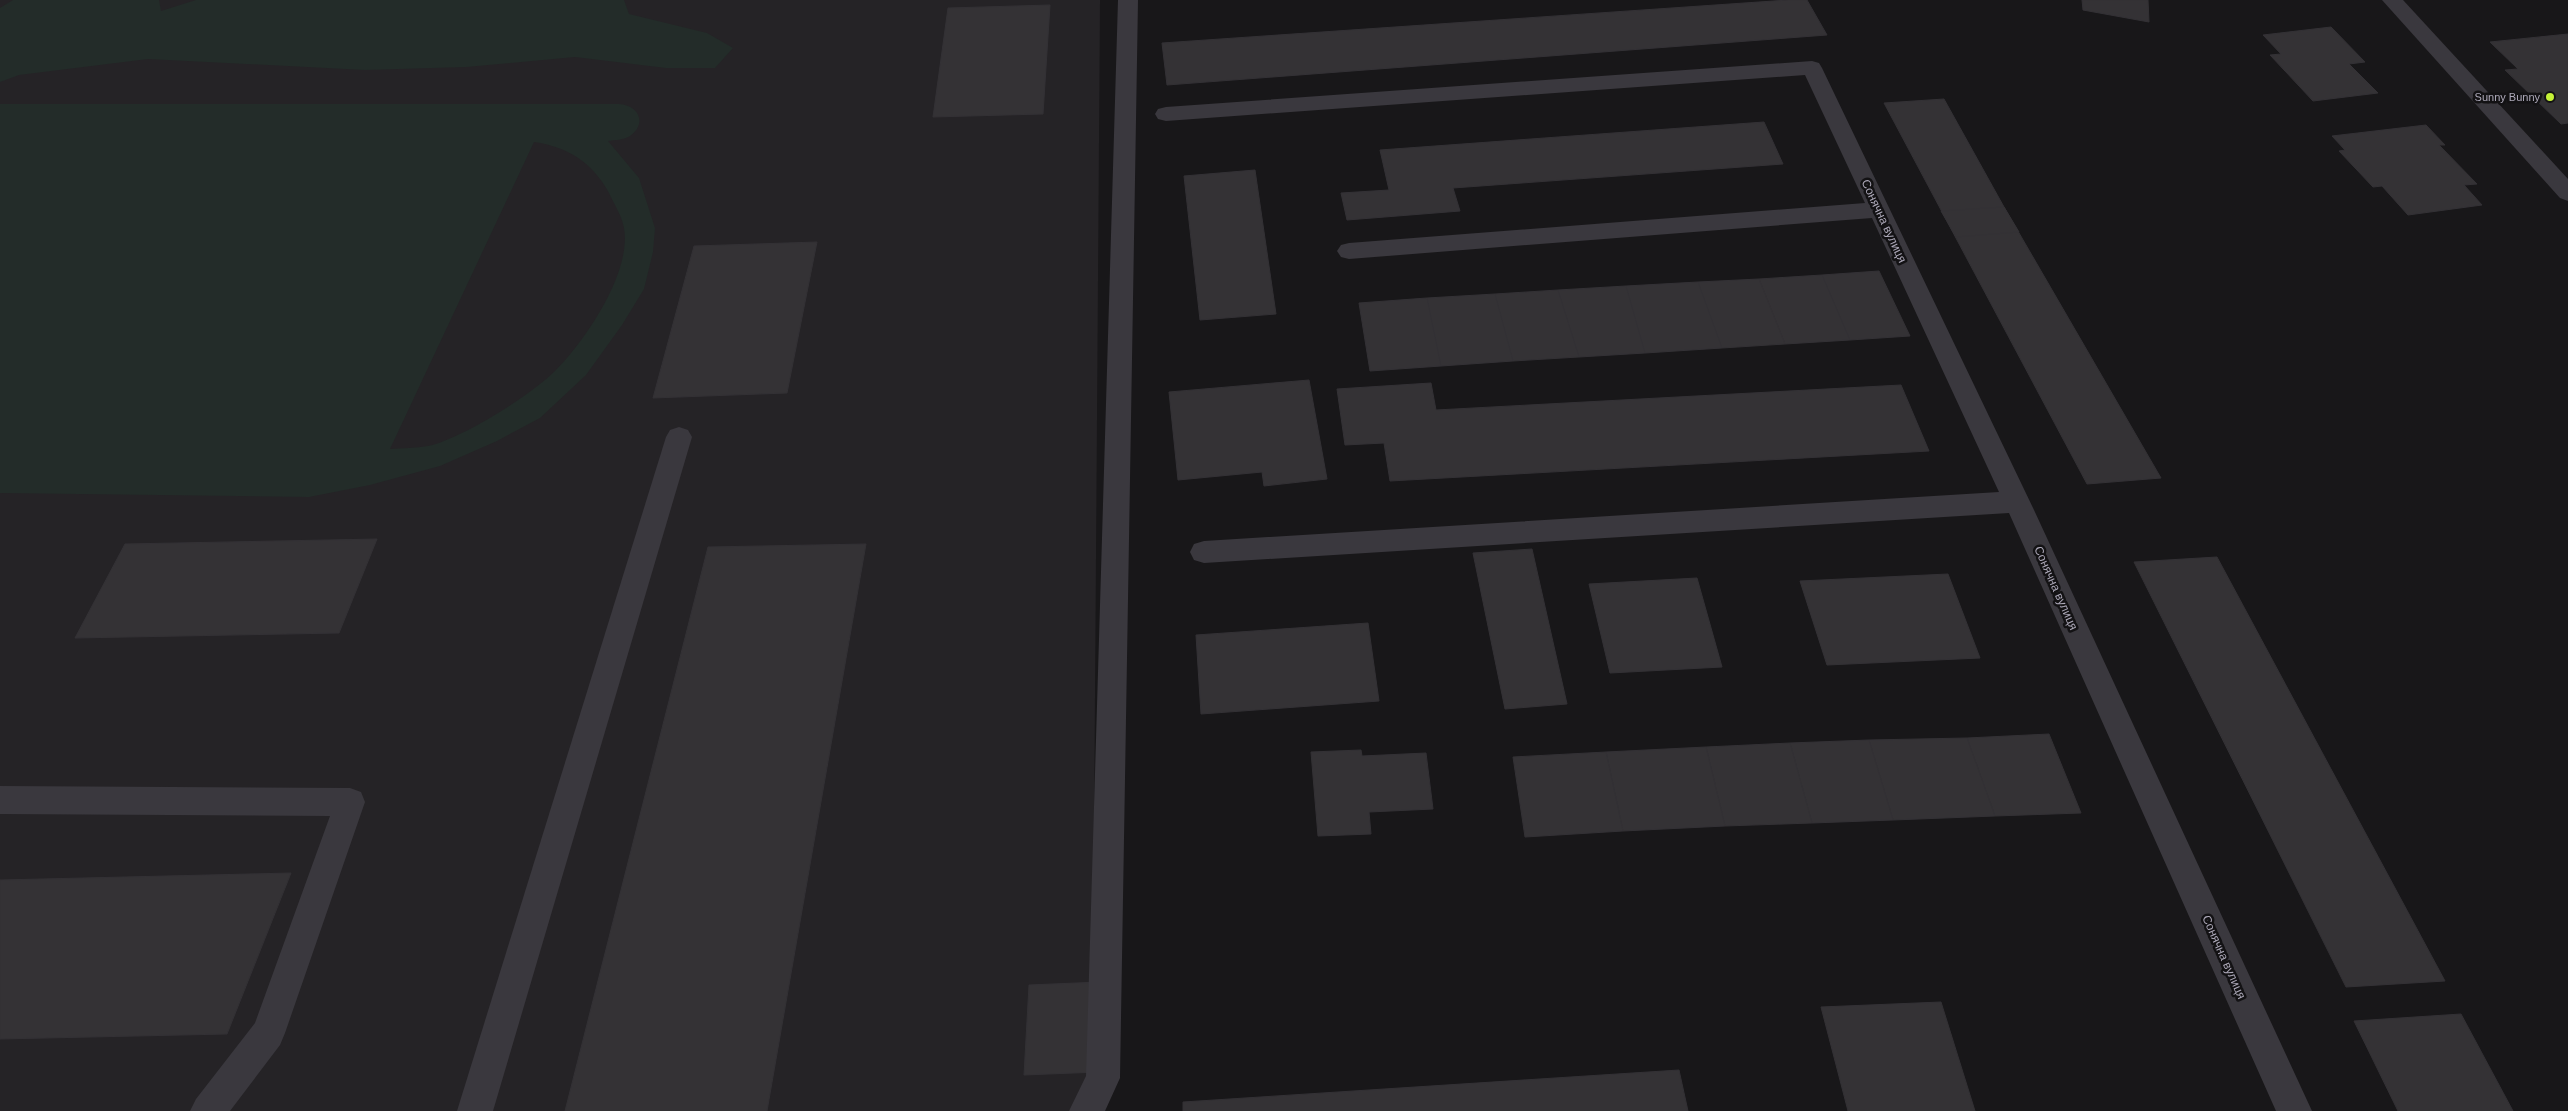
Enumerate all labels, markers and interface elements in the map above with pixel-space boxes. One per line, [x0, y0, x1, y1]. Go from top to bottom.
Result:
place label: Sunny Bunny [2475, 91, 2540, 103]
marker: Sunny Bunny [2544, 91, 2556, 103]
street label: Сонячна вулиця [1859, 177, 1909, 265]
street label: Сонячна вулиця [2031, 544, 2081, 632]
street label: Сонячна вулиця [2199, 913, 2249, 1001]

